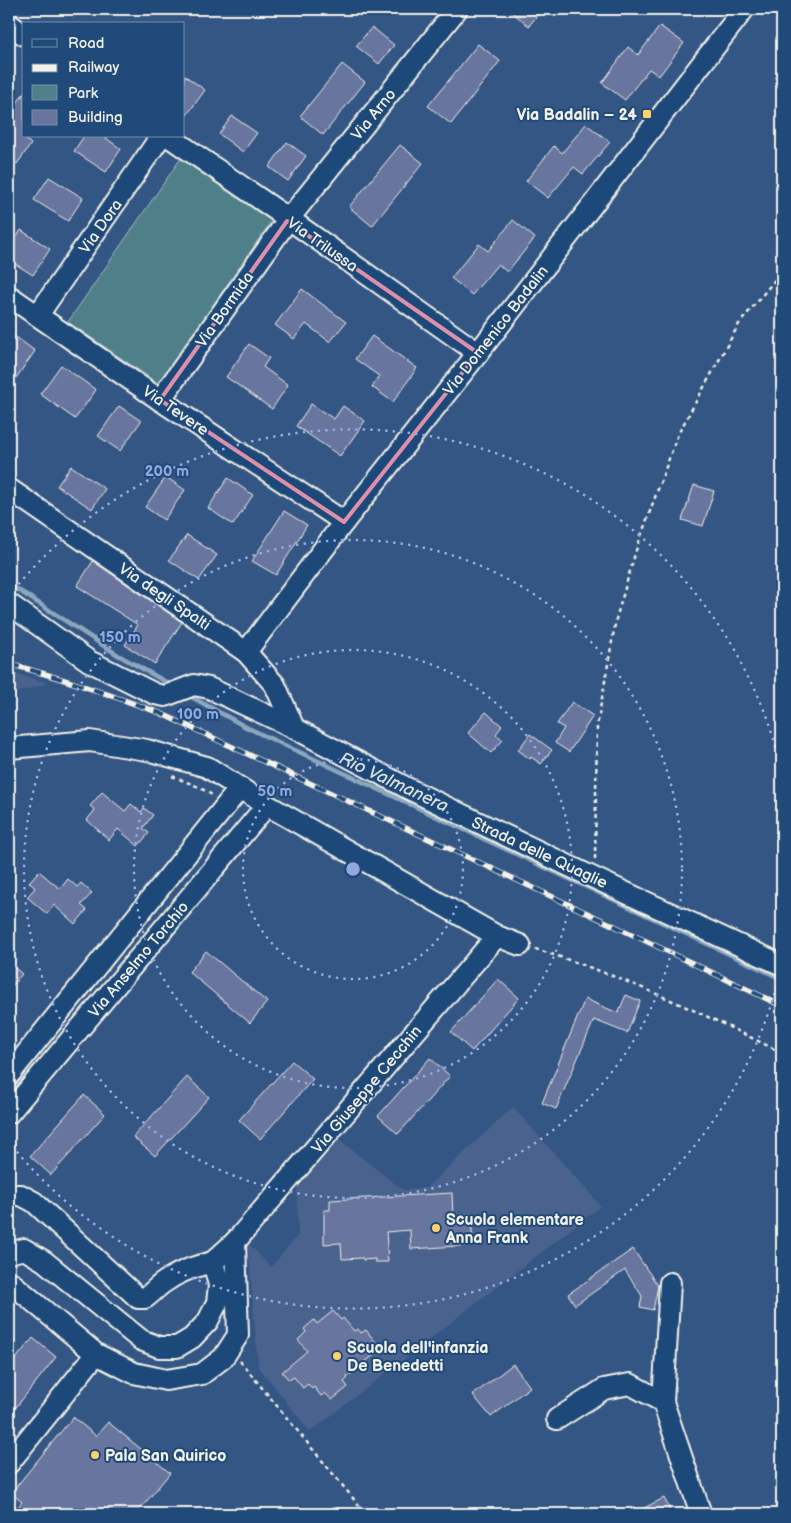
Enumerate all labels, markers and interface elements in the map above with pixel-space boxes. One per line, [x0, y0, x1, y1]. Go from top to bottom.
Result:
legend [22, 22, 185, 138]
text: Road [68, 34, 104, 53]
text: Railway [68, 58, 119, 77]
text: Park [68, 84, 99, 103]
street label: Via Arno [348, 85, 401, 145]
place label: Via Badalin – 24 [516, 106, 638, 125]
text: Building [68, 108, 123, 127]
marker: Via Badalin – 24 [641, 108, 653, 120]
street label: Via Dora [76, 196, 127, 258]
street label: Via Trilussa [283, 214, 361, 277]
street label: Via Domenico Badalin [440, 262, 553, 400]
street label: Via Bormida [192, 268, 258, 351]
street label: Via Tevere [138, 382, 212, 441]
text: 200 m [145, 462, 189, 481]
street label: Via degli Spalti [115, 560, 214, 635]
text: 150 m [99, 628, 141, 647]
text: 100 m [177, 705, 219, 724]
water label: Rio Valmanera [336, 748, 452, 817]
text: 50 m [258, 782, 293, 801]
street label: Strada delle Quaglie [468, 814, 611, 893]
centre of rings [344, 860, 362, 878]
street label: Via Anselmo Torchio [85, 898, 193, 1022]
street label: Via Giuseppe Cecchin [308, 1022, 426, 1158]
place label: Scuola elementare Anna Frank [445, 1211, 584, 1248]
marker: Scuola elementare Anna Frank [430, 1222, 442, 1234]
place label: Scuola dell'infanzia De Benedetti [347, 1339, 489, 1376]
marker: Scuola dell'infanzia De Benedetti [331, 1350, 343, 1362]
place label: Pala San Quirico [105, 1447, 226, 1466]
marker: Pala San Quirico [89, 1449, 101, 1461]

